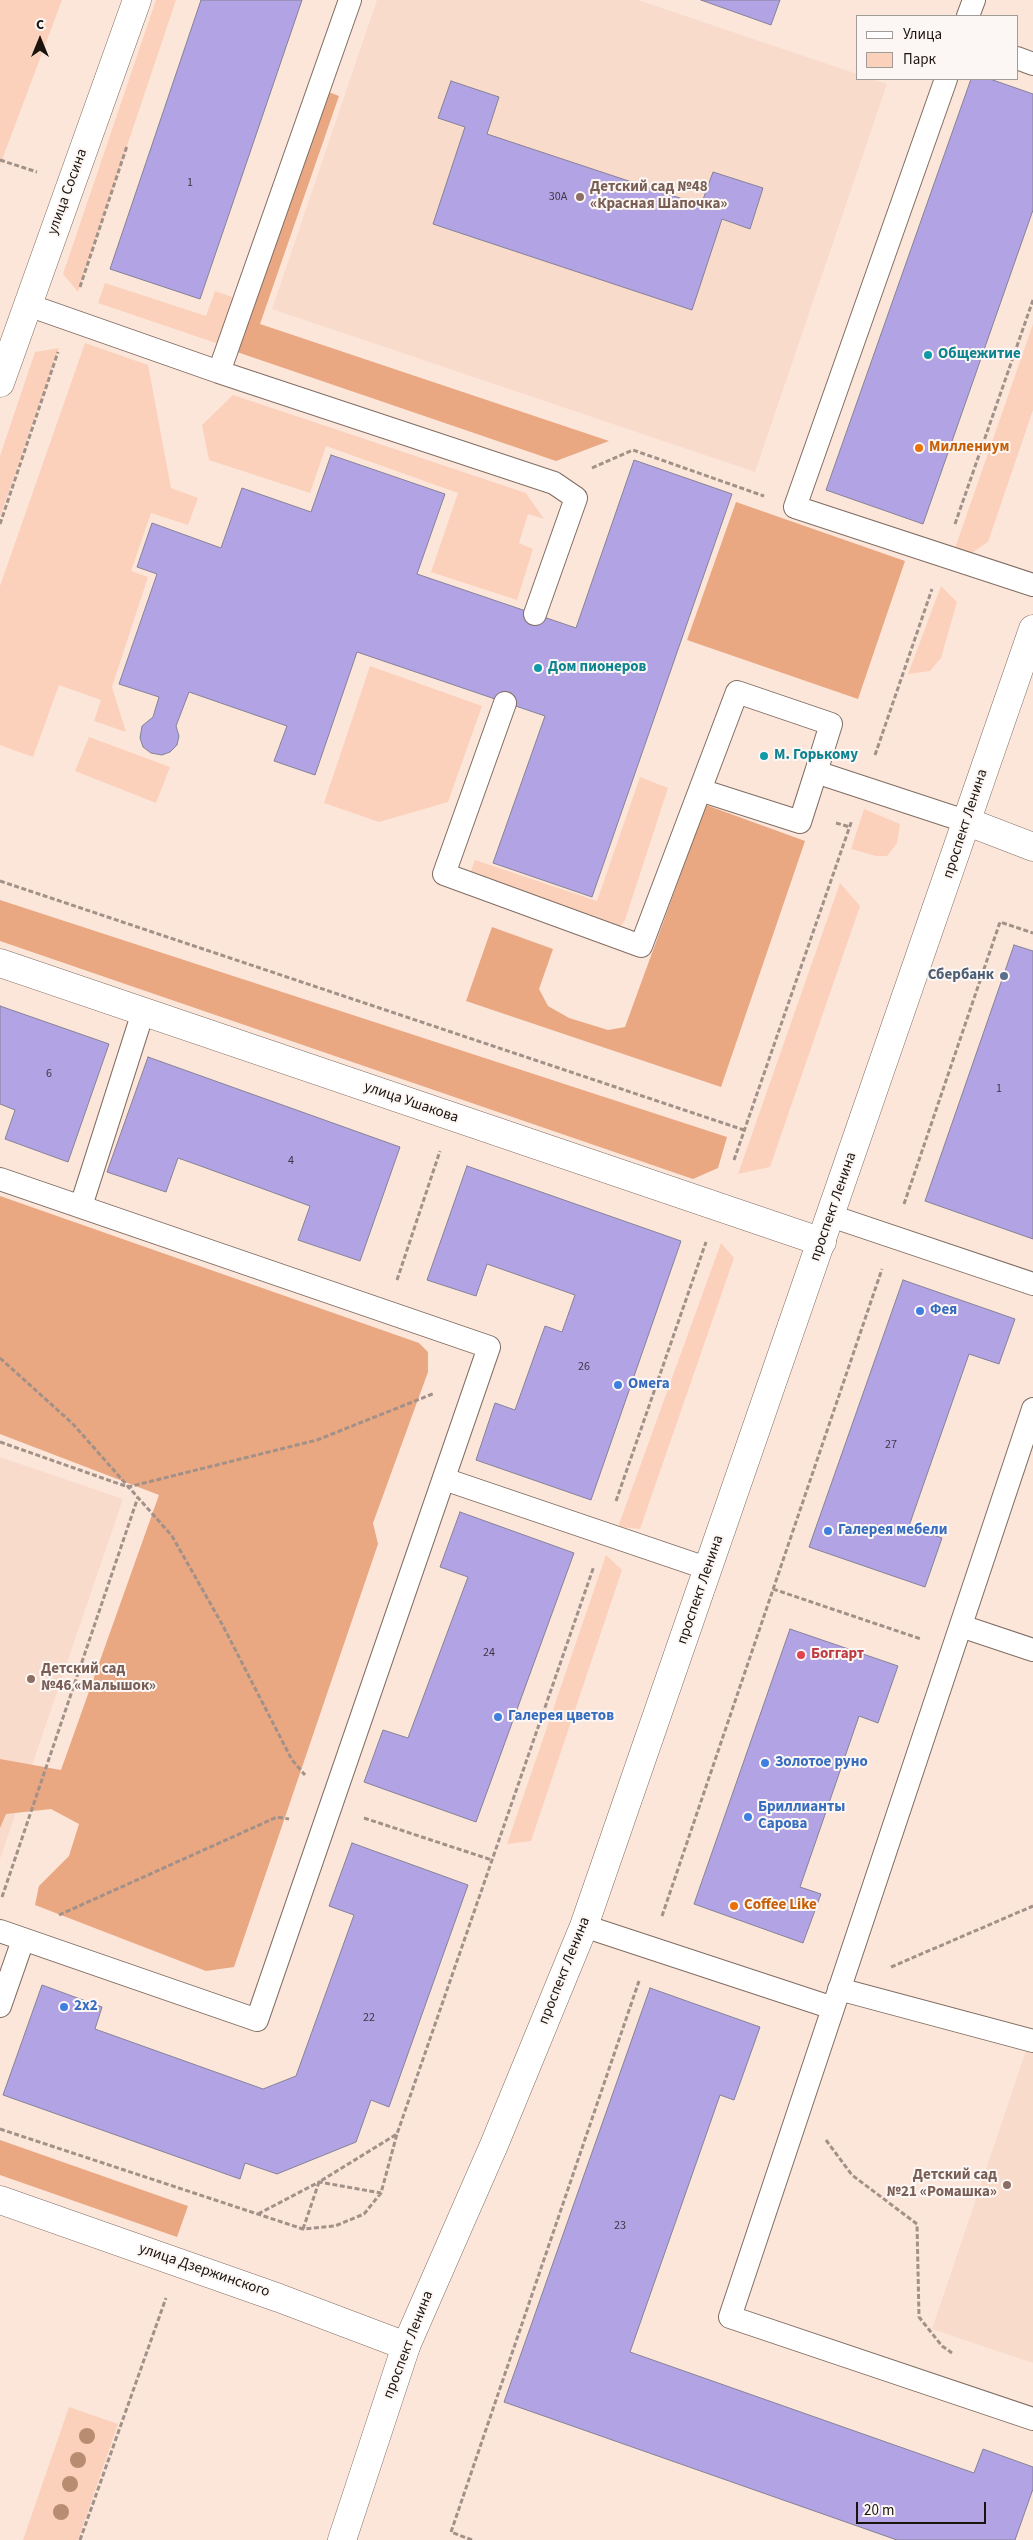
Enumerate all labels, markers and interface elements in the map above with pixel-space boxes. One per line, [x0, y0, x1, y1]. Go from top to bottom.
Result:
north arrow [15, 15, 65, 65]
text: С [36, 15, 44, 35]
legend [856, 15, 1018, 80]
text: Улица [903, 24, 942, 45]
text: Парк [903, 49, 936, 70]
street label: улица Сосина [44, 146, 92, 238]
house number: 1 [187, 176, 193, 190]
place label: Детский сад №48 «Красная Шапочка» [590, 179, 728, 214]
house number: 30А [549, 190, 567, 204]
marker: Детский сад №48 «Красная Шапочка» [574, 191, 586, 203]
place label: Общежитие [938, 346, 1021, 364]
marker: Общежитие [922, 349, 934, 361]
place label: Миллениум [929, 439, 1009, 457]
marker: Миллениум [913, 442, 925, 454]
place label: Дом пионеров [548, 659, 647, 677]
marker: Дом пионеров [532, 662, 544, 674]
place label: М. Горькому [774, 747, 858, 765]
marker: М. Горькому [758, 750, 770, 762]
street label: проспект Ленина [940, 767, 992, 881]
place label: Сбербанк [928, 967, 994, 985]
marker: Сбербанк [998, 970, 1010, 982]
house number: 6 [46, 1067, 52, 1081]
street label: улица Ушакова [361, 1078, 461, 1128]
house number: 1 [996, 1082, 1002, 1096]
street label: проспект Ленина [807, 1150, 861, 1264]
house number: 4 [288, 1154, 294, 1168]
place label: Фея [930, 1302, 957, 1320]
marker: Фея [914, 1305, 926, 1317]
house number: 26 [578, 1360, 590, 1374]
place label: Омега [628, 1376, 670, 1394]
marker: Омега [612, 1379, 624, 1391]
house number: 27 [885, 1438, 897, 1452]
place label: Галерея мебели [838, 1522, 947, 1540]
marker: Галерея мебели [822, 1525, 834, 1537]
street label: проспект Ленина [674, 1533, 728, 1647]
house number: 24 [483, 1646, 495, 1660]
place label: Боггарт [811, 1646, 864, 1664]
marker: Боггарт [795, 1649, 807, 1661]
place label: Детский сад №46 «Малышок» [41, 1661, 156, 1696]
marker: Детский сад №46 «Малышок» [25, 1673, 37, 1685]
place label: Галерея цветов [508, 1708, 614, 1726]
marker: Галерея цветов [492, 1711, 504, 1723]
place label: Золотое руно [775, 1754, 868, 1772]
marker: Золотое руно [759, 1757, 771, 1769]
place label: Бриллианты Сарова [758, 1799, 845, 1834]
marker: Бриллианты Сарова [742, 1811, 754, 1823]
place label: Coffee Like [744, 1897, 817, 1915]
marker: Coffee Like [728, 1900, 740, 1912]
street label: проспект Ленина [535, 1915, 595, 2027]
place label: 2x2 [74, 1998, 98, 2016]
marker: 2x2 [58, 2001, 70, 2013]
house number: 22 [363, 2011, 375, 2025]
place label: Детский сад №21 «Ромашка» [886, 2167, 997, 2202]
marker: Детский сад №21 «Ромашка» [1001, 2179, 1013, 2191]
house number: 23 [614, 2219, 626, 2233]
street label: улица Дзержинского [136, 2240, 272, 2302]
street label: проспект Ленина [380, 2288, 438, 2402]
scale bar [858, 2492, 988, 2524]
text: 20 m [864, 2500, 894, 2521]

